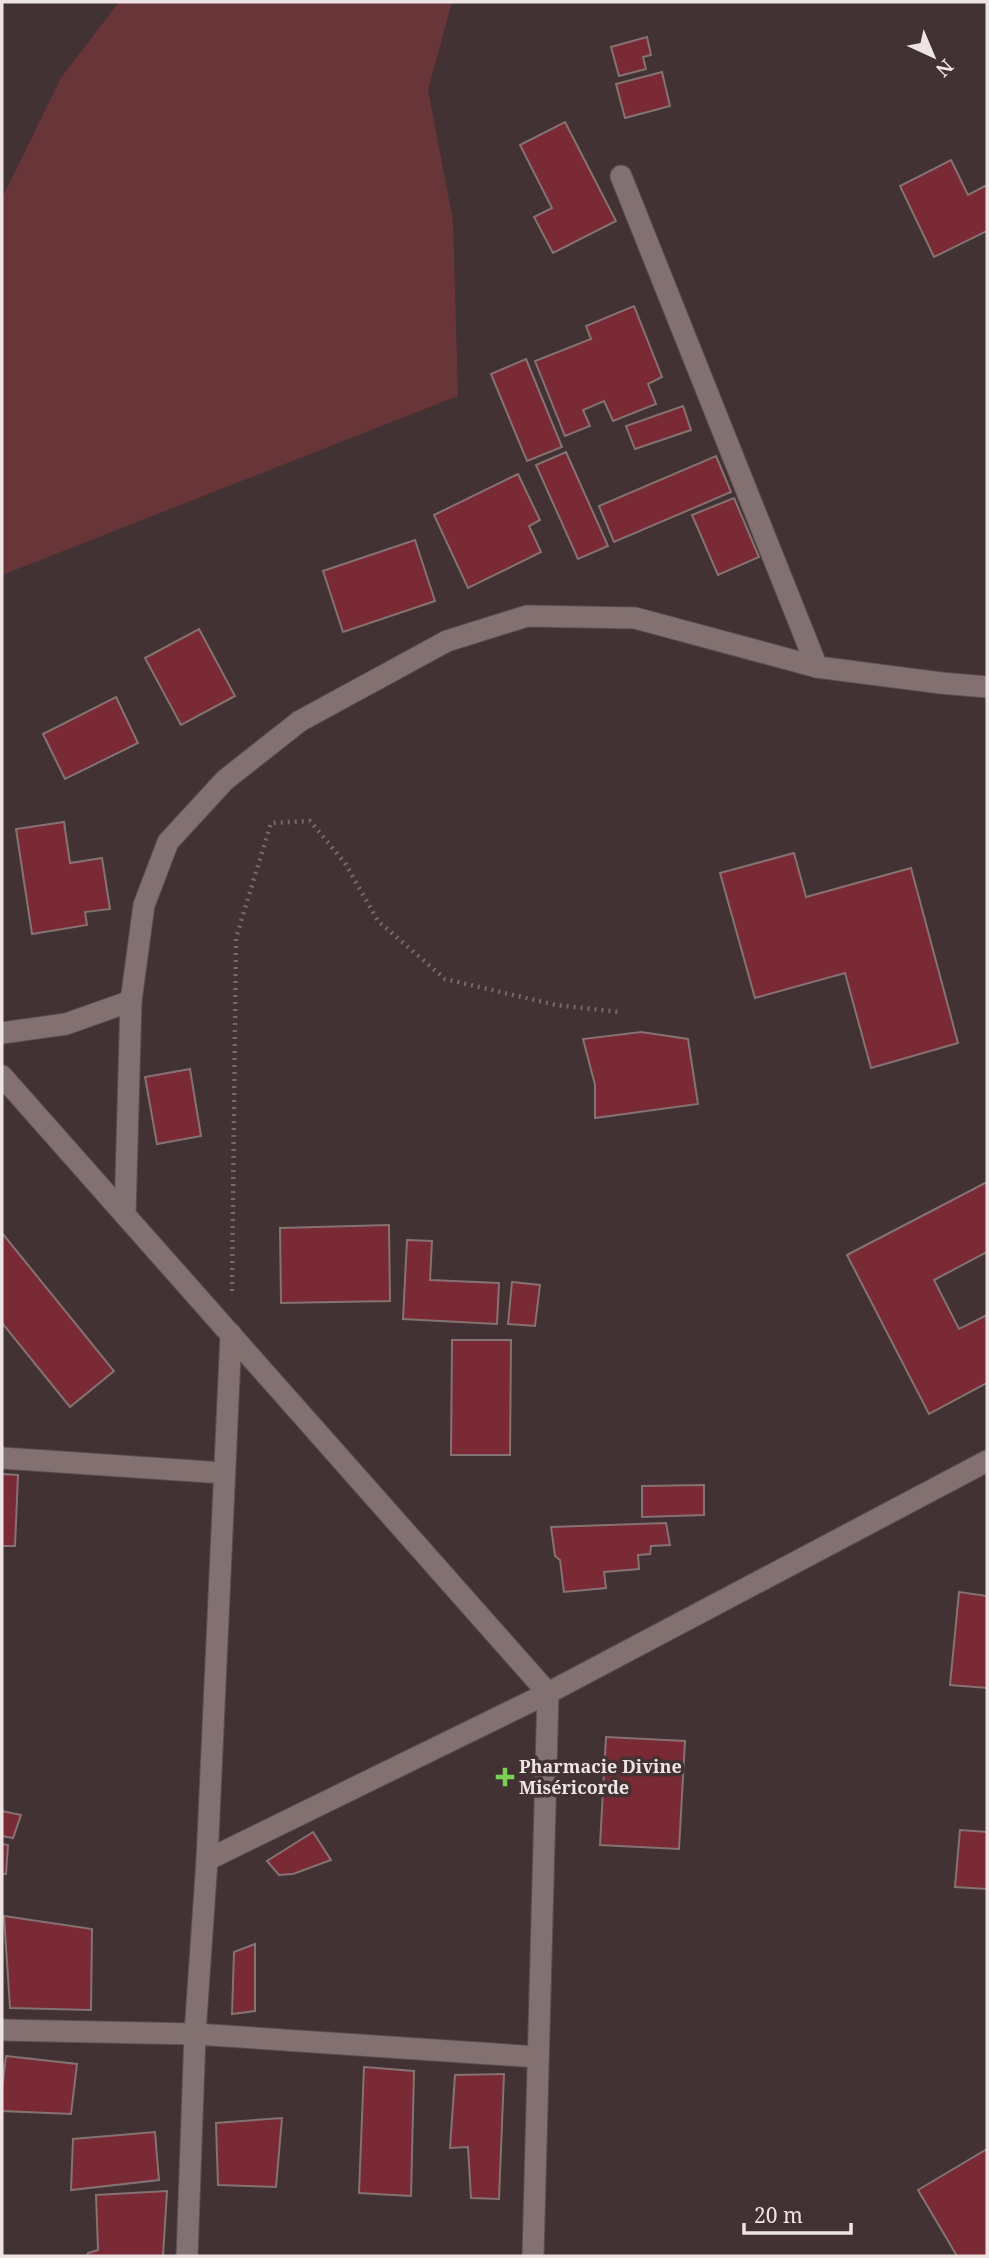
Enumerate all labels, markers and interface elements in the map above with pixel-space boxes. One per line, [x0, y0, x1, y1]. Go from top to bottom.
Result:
north arrow [898, 21, 968, 91]
text: N [930, 54, 959, 83]
place label: Pharmacie Divine Miséricorde [519, 1754, 682, 1799]
marker: Pharmacie Divine Miséricorde [497, 1769, 513, 1785]
scale bar [744, 2192, 851, 2236]
text: 20 m [754, 2201, 803, 2229]

